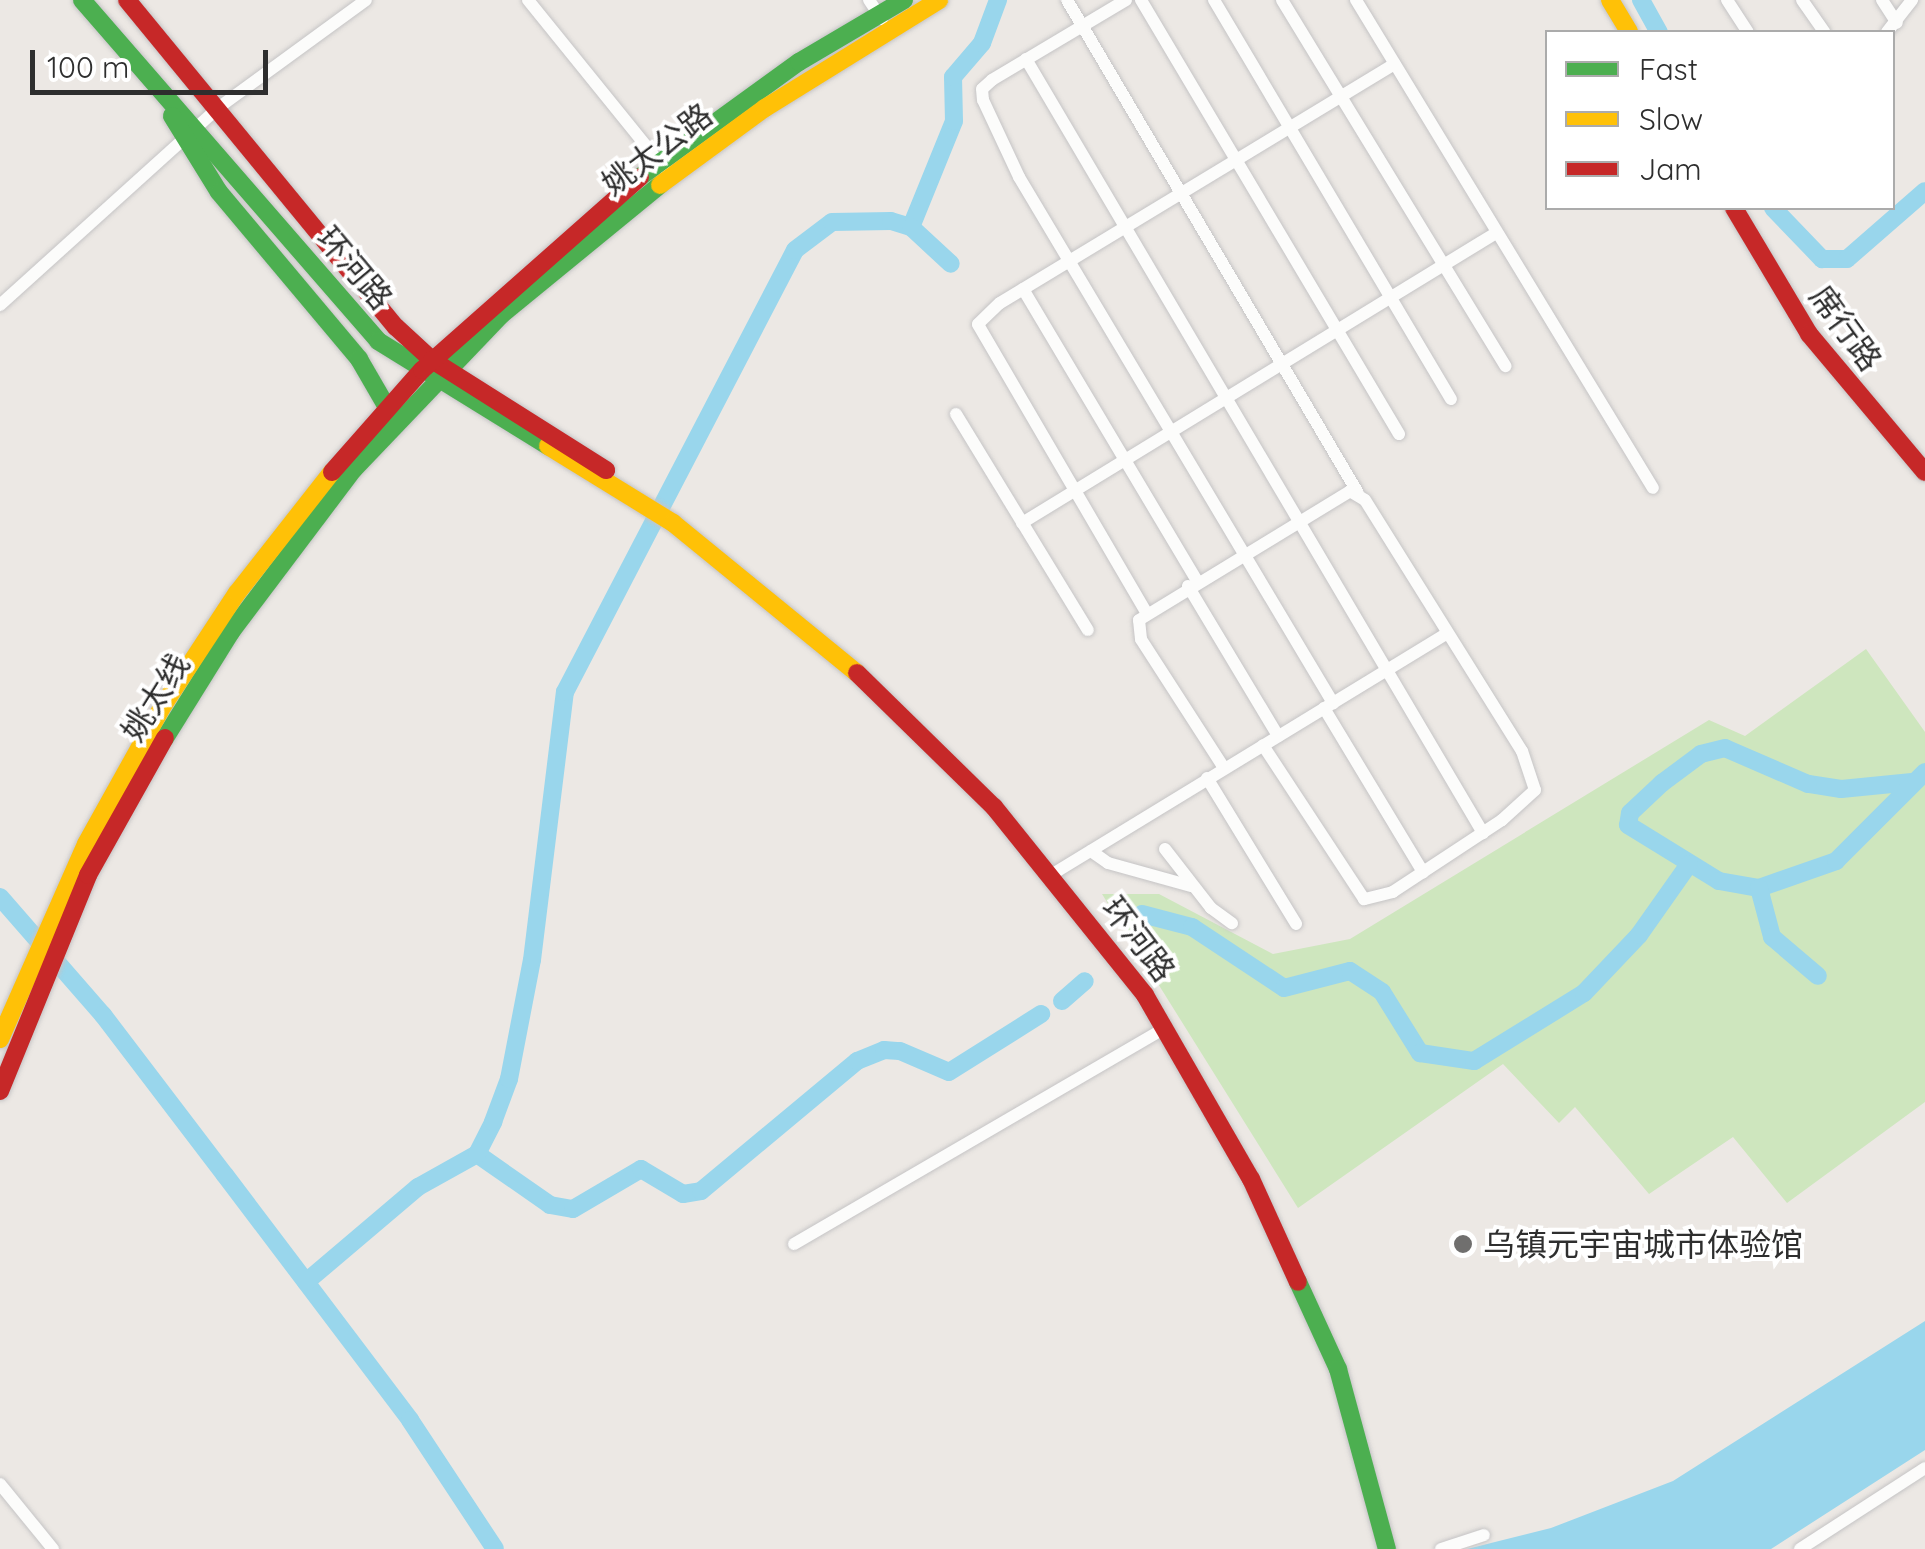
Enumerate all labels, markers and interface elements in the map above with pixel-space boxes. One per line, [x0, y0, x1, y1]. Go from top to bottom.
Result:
scale bar [35, 30, 272, 92]
legend [1545, 30, 1895, 210]
text: 100 m [47, 48, 129, 86]
text: Fast [1639, 50, 1698, 88]
street label: 姚太公路 [594, 95, 720, 203]
text: Slow [1639, 100, 1703, 138]
text: Jam [1639, 150, 1702, 188]
street label: 环河路 [309, 219, 401, 317]
street label: 席行路 [1802, 278, 1890, 378]
street label: 姚太线 [113, 646, 197, 748]
street label: 环河路 [1095, 889, 1183, 989]
place label: 乌镇元宇宙城市体验馆 [1483, 1225, 1803, 1263]
marker: 乌镇元宇宙城市体验馆 [1452, 1233, 1474, 1255]

